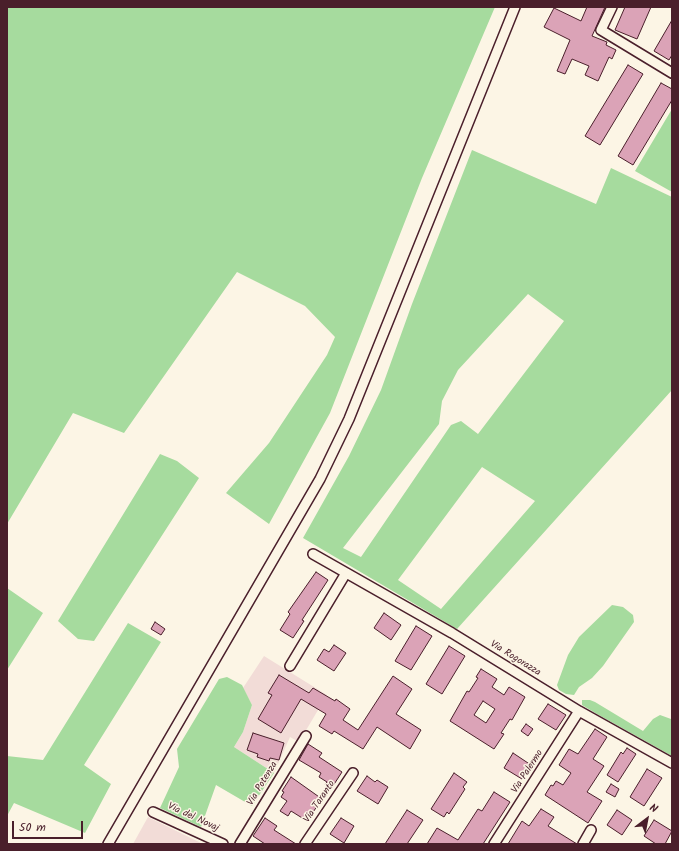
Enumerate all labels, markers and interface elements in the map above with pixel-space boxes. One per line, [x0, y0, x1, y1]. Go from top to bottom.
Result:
street label: Via Rogorazza [487, 639, 543, 679]
street label: Via Palermo [510, 748, 546, 796]
street label: Via Potenza [245, 760, 281, 808]
street label: Via Taranto [302, 779, 338, 825]
north arrow [627, 799, 667, 839]
text: N [646, 799, 661, 818]
street label: Via del Novaj [165, 801, 221, 835]
scale bar [14, 813, 85, 839]
text: 50 m [19, 818, 46, 837]

